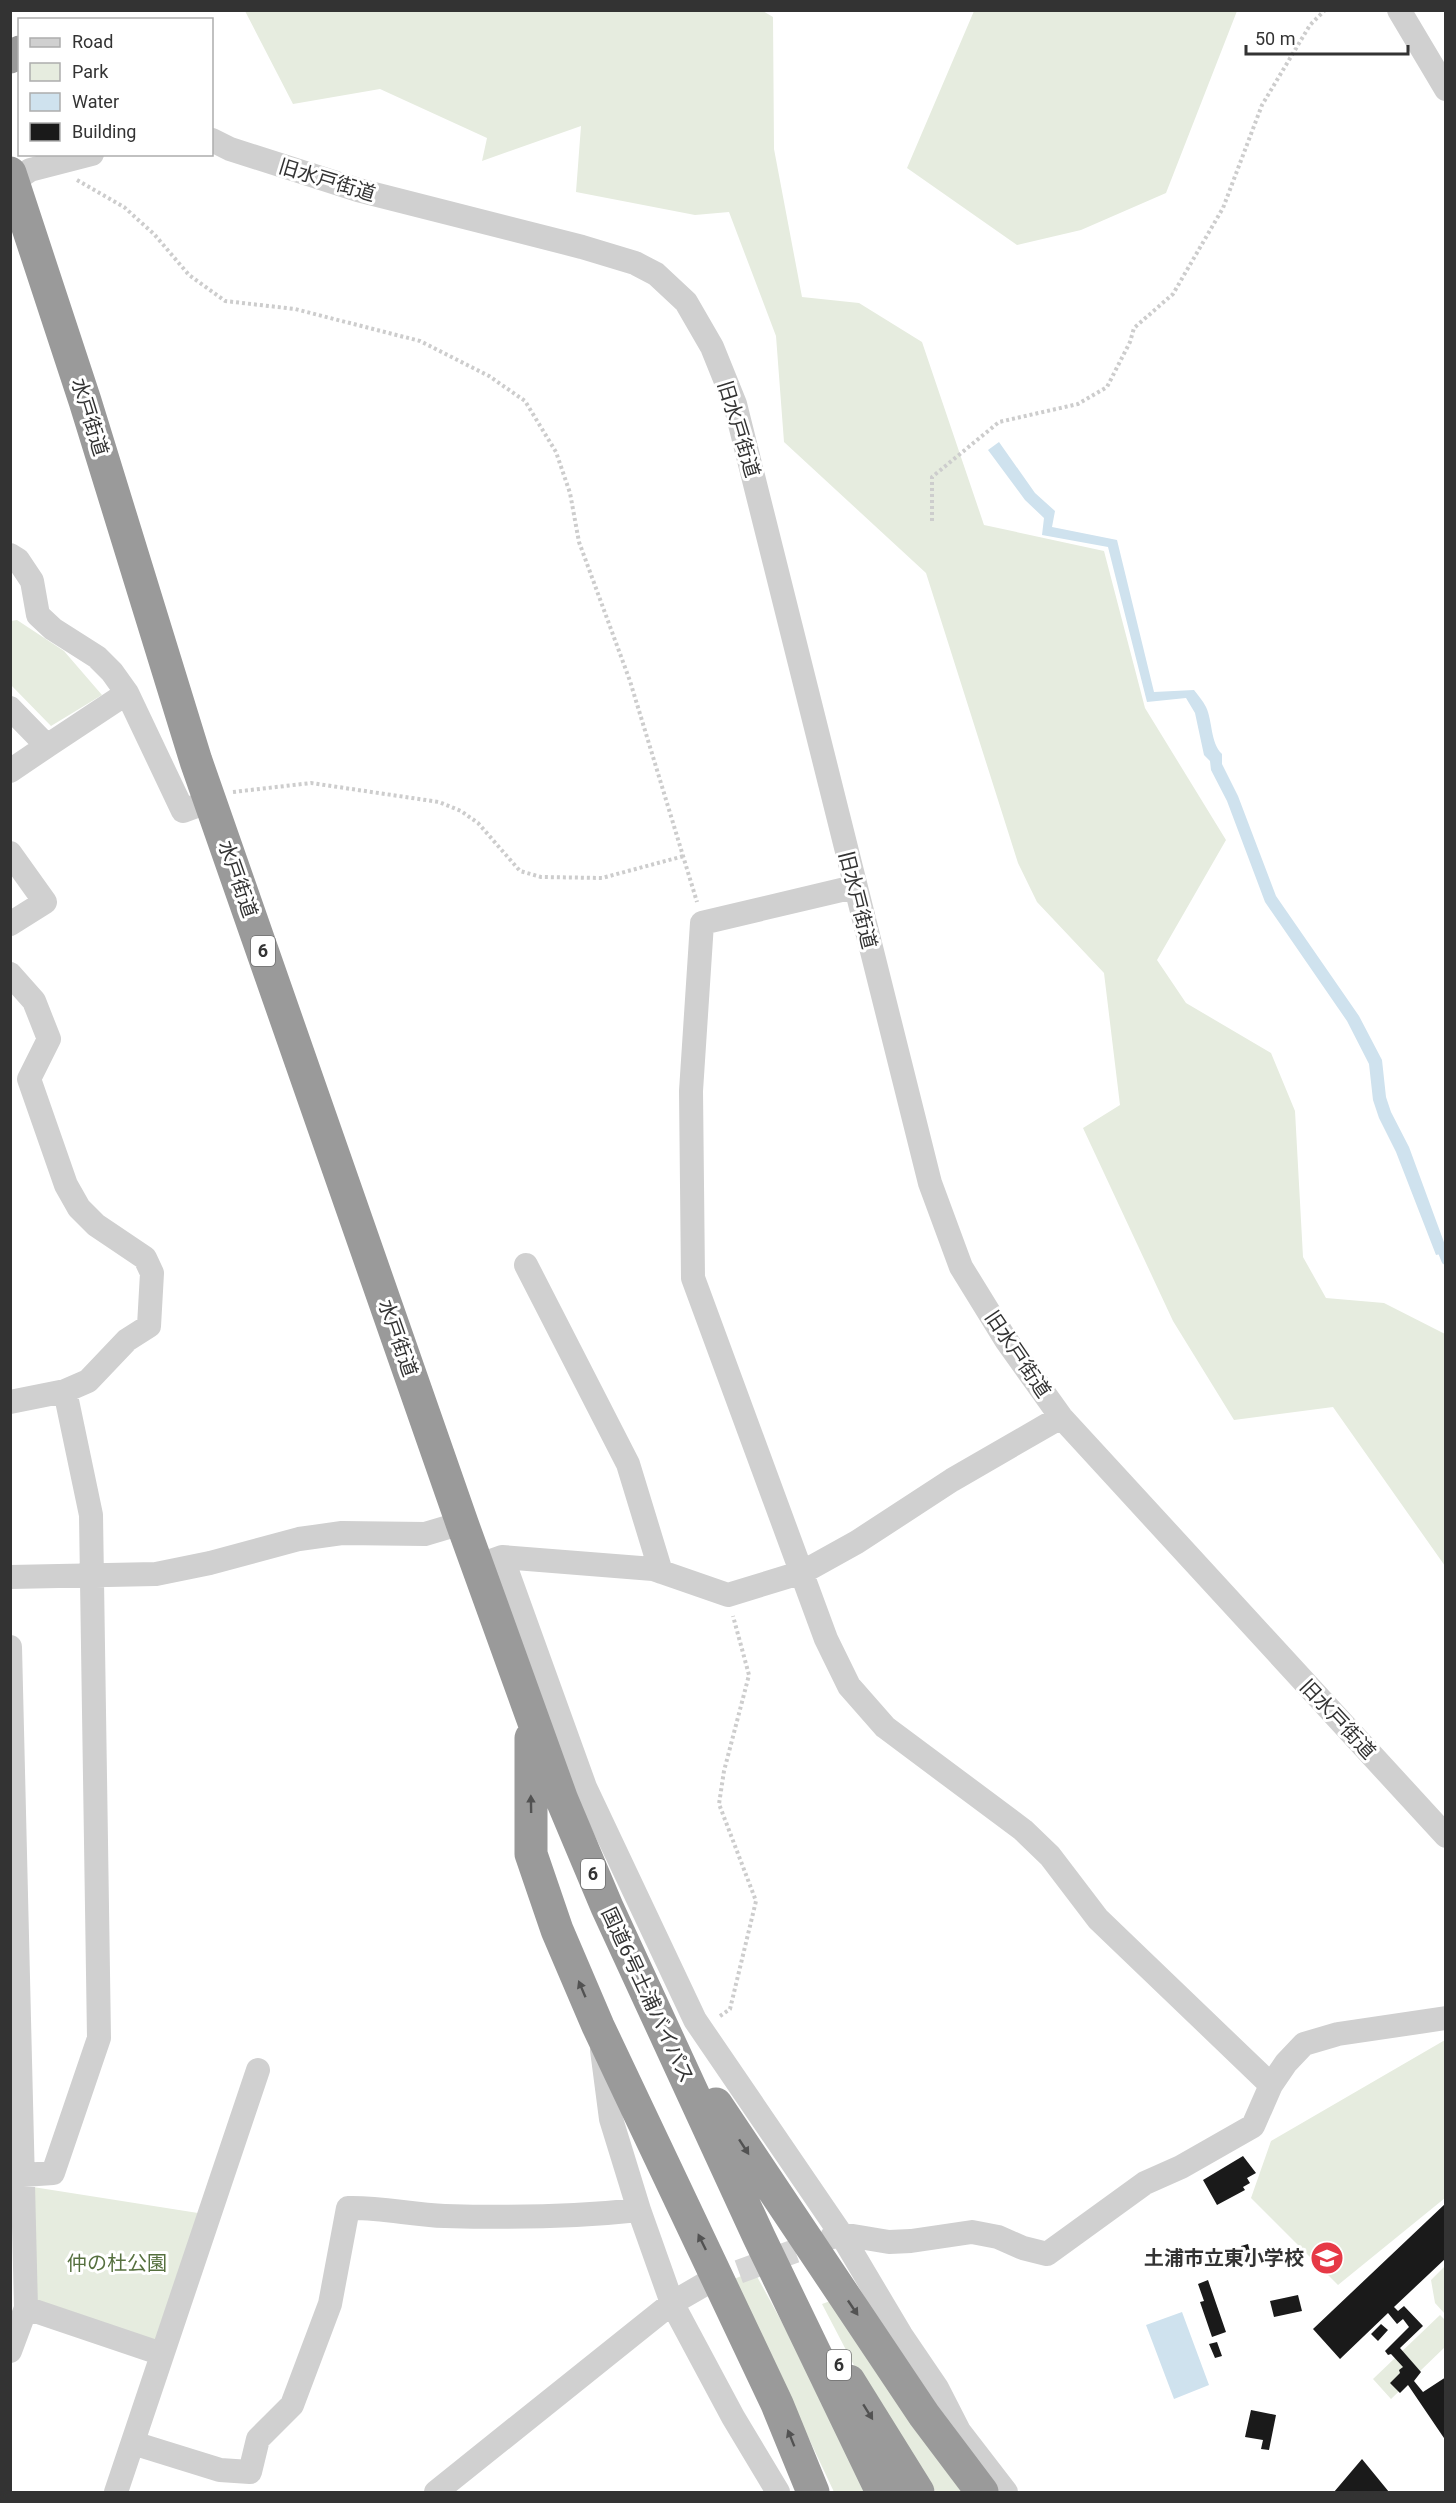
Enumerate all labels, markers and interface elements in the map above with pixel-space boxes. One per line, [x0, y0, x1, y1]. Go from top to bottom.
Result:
legend [18, 18, 213, 156]
scale bar [1246, 18, 1408, 56]
text: 50 m [1255, 28, 1295, 49]
text: Road [72, 31, 113, 52]
text: Park [72, 61, 109, 82]
text: Water [72, 91, 119, 112]
text: Building [72, 121, 136, 142]
street label: 旧水戸街道 [276, 154, 378, 206]
street label: 水戸街道 [67, 375, 113, 459]
street label: 旧水戸街道 [713, 378, 765, 480]
street label: 水戸街道 [214, 837, 262, 921]
street label: 旧水戸街道 [834, 849, 882, 951]
road number: 6 [251, 936, 275, 966]
street label: 水戸街道 [374, 1296, 422, 1380]
street label: 旧水戸街道 [980, 1306, 1056, 1402]
street label: 旧水戸街道 [1295, 1674, 1381, 1764]
one-way arrow [526, 1794, 536, 1813]
road number: 6 [581, 1859, 605, 1889]
street label: 国道6号土浦バイパス [597, 1903, 699, 2087]
one-way arrow [578, 1981, 587, 1998]
one-way arrow [738, 2138, 750, 2154]
one-way arrow [697, 2233, 706, 2250]
school or university icon: 土浦市立東小学校 [1309, 2240, 1345, 2276]
place label: 土浦市立東小学校 [1144, 2246, 1304, 2270]
park label: 仲の杜公園 [67, 2251, 167, 2275]
one-way arrow [847, 2300, 859, 2316]
road number: 6 [827, 2350, 851, 2380]
one-way arrow [862, 2404, 873, 2420]
one-way arrow [786, 2429, 796, 2447]

